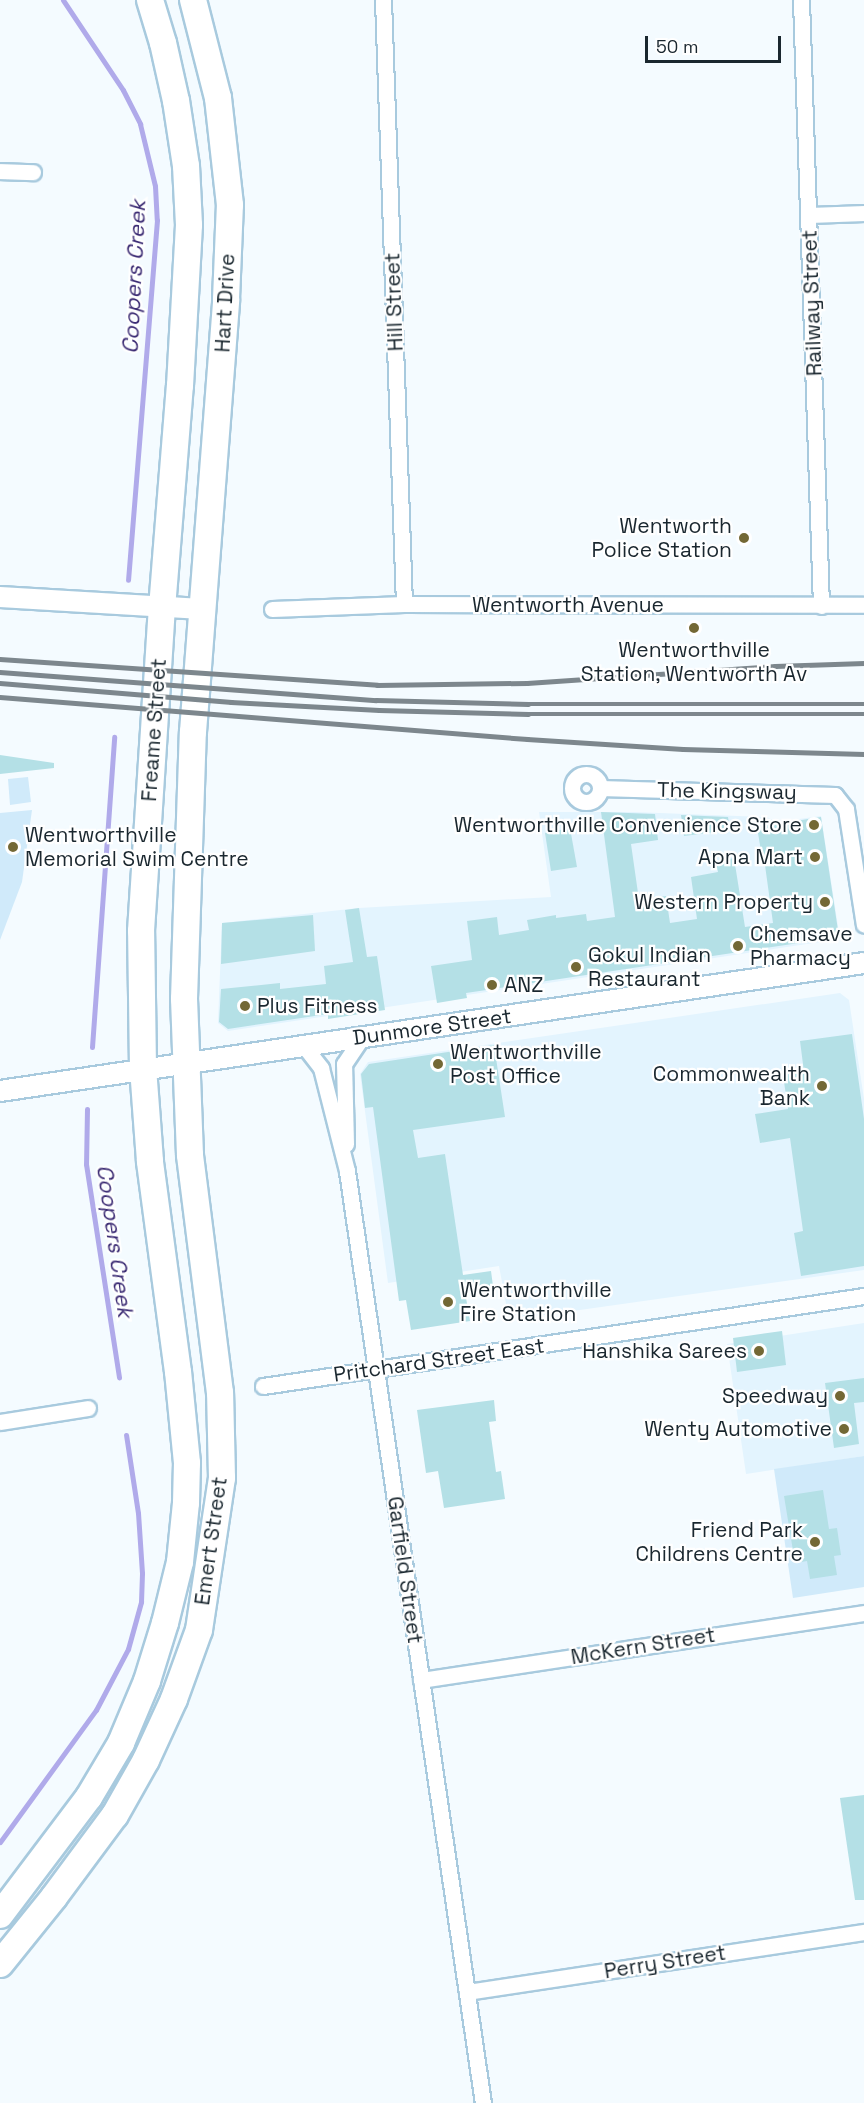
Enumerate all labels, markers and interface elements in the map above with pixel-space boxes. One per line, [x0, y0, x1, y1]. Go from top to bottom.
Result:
scale bar [648, 24, 784, 62]
text: 50 m [656, 35, 698, 58]
water label: Coopers Creek [117, 200, 151, 354]
street label: Railway Street [797, 229, 827, 377]
street label: Hill Street [380, 252, 408, 352]
street label: Hart Drive [210, 253, 240, 353]
place label: Wentworth Police Station [592, 513, 732, 563]
marker: Wentworth Police Station [737, 531, 751, 545]
street label: Wentworth Avenue [472, 592, 664, 618]
marker: Wentworthville Station, Wentworth Av [687, 621, 701, 635]
place label: Wentworthville Station, Wentworth Av [580, 637, 808, 687]
street label: Freame Street [136, 658, 172, 802]
street label: The Kingsway [657, 777, 797, 805]
place label: Wentworthville Convenience Store [454, 812, 802, 838]
marker: Wentworthville Convenience Store [807, 818, 821, 832]
place label: Wentworthville Memorial Swim Centre [25, 822, 249, 872]
marker: Wentworthville Memorial Swim Centre [6, 840, 20, 854]
place label: Apna Mart [698, 844, 803, 870]
marker: Apna Mart [808, 850, 822, 864]
place label: Western Property [634, 889, 813, 915]
marker: Western Property [818, 895, 832, 909]
place label: Chemsave Pharmacy [750, 921, 853, 971]
marker: Chemsave Pharmacy [731, 939, 745, 953]
place label: Gokul Indian Restaurant [588, 942, 711, 992]
marker: Gokul Indian Restaurant [569, 960, 583, 974]
place label: ANZ [504, 972, 543, 998]
marker: ANZ [485, 978, 499, 992]
place label: Plus Fitness [257, 993, 378, 1019]
marker: Plus Fitness [238, 999, 252, 1013]
street label: Dunmore Street [351, 1003, 513, 1051]
place label: Wentworthville Post Office [450, 1039, 602, 1089]
marker: Wentworthville Post Office [431, 1057, 445, 1071]
place label: Commonwealth Bank [653, 1061, 810, 1111]
marker: Commonwealth Bank [815, 1079, 829, 1093]
water label: Coopers Creek [91, 1163, 139, 1319]
place label: Wentworthville Fire Station [460, 1277, 612, 1327]
marker: Wentworthville Fire Station [441, 1295, 455, 1309]
street label: Pritchard Street East [332, 1333, 546, 1387]
place label: Hanshika Sarees [582, 1338, 747, 1364]
marker: Hanshika Sarees [752, 1344, 766, 1358]
place label: Speedway [722, 1383, 828, 1409]
marker: Speedway [833, 1389, 847, 1403]
place label: Wenty Automotive [644, 1416, 832, 1442]
marker: Wenty Automotive [837, 1422, 851, 1436]
street label: Emert Street [190, 1475, 232, 1607]
street label: Garfield Street [382, 1495, 428, 1645]
place label: Friend Park Childrens Centre [635, 1517, 803, 1567]
marker: Friend Park Childrens Centre [808, 1535, 822, 1549]
street label: McKern Street [569, 1622, 717, 1670]
street label: Perry Street [602, 1940, 728, 1984]

